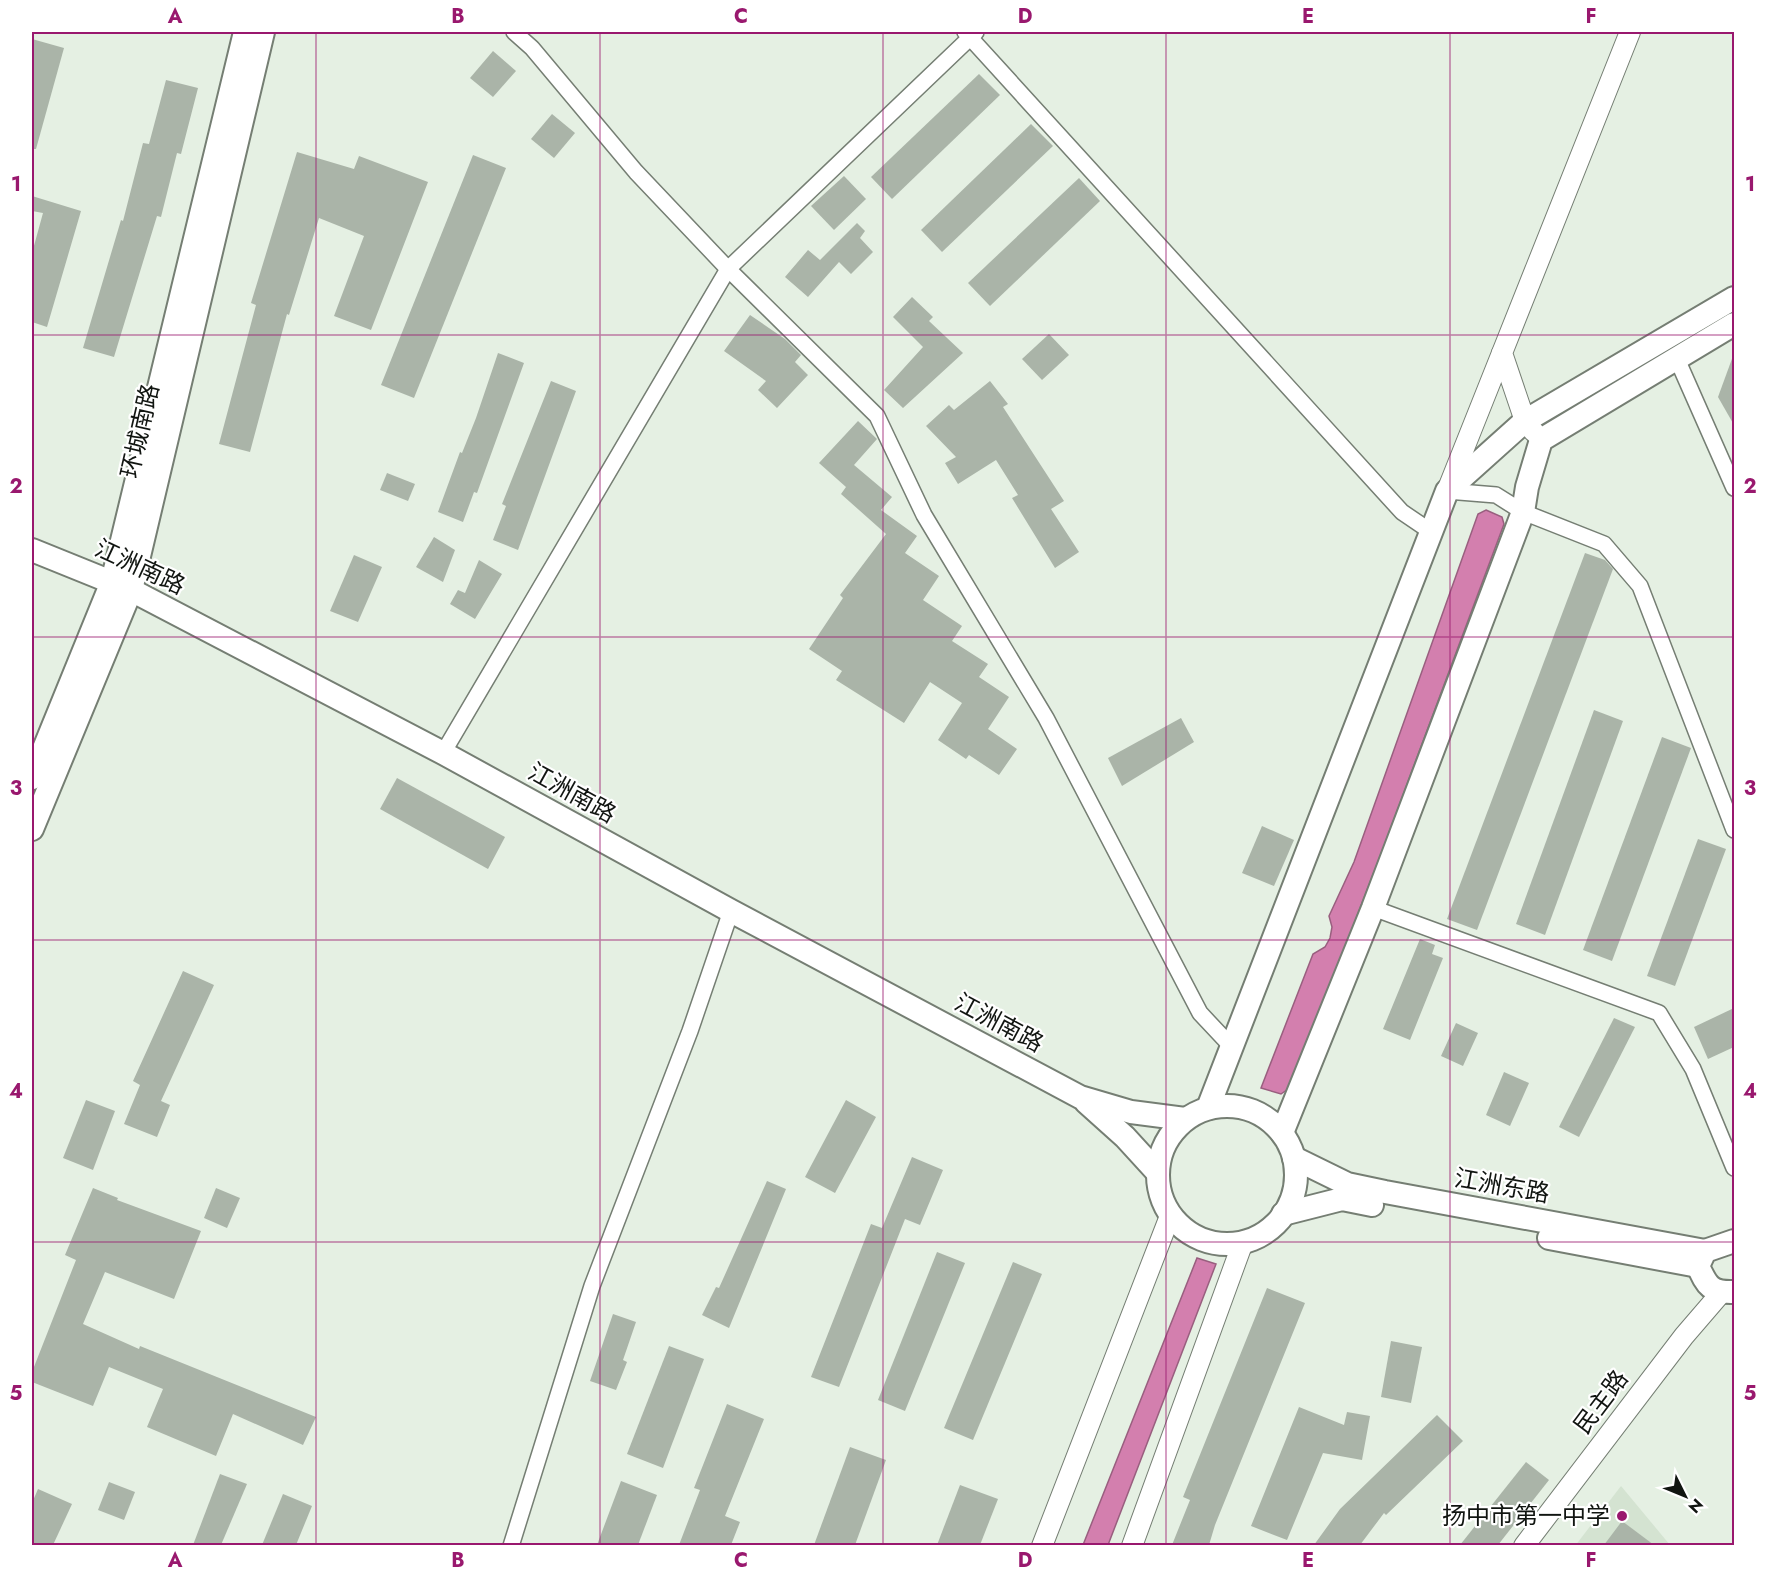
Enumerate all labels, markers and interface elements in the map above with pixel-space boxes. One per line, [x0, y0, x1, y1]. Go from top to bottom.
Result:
text: A [167, 2, 183, 31]
text: B [451, 2, 465, 31]
text: C [734, 2, 748, 31]
text: D [1018, 2, 1032, 31]
text: E [1302, 2, 1314, 31]
text: F [1585, 2, 1597, 31]
text: 1 [11, 170, 21, 199]
text: 1 [1745, 170, 1755, 199]
street label: 环城南路 [112, 380, 167, 482]
text: 2 [9, 472, 23, 501]
text: 2 [1743, 472, 1757, 501]
street label: 江洲南路 [89, 530, 191, 603]
street label: 江洲南路 [522, 754, 623, 831]
text: 3 [10, 774, 22, 803]
text: 3 [1744, 774, 1756, 803]
street label: 江洲南路 [949, 985, 1050, 1061]
text: 4 [9, 1077, 23, 1106]
text: 4 [1743, 1077, 1757, 1106]
street label: 江洲东路 [1452, 1160, 1552, 1211]
street label: 民主路 [1565, 1362, 1636, 1441]
text: 5 [10, 1379, 23, 1408]
text: 5 [1744, 1379, 1757, 1408]
north arrow [1655, 1466, 1715, 1526]
text: N [1683, 1493, 1708, 1518]
place label: 扬中市第一中学 [1442, 1498, 1610, 1533]
marker: 扬中市第一中学 [1615, 1509, 1629, 1523]
text: A [167, 1546, 183, 1575]
text: B [451, 1546, 465, 1575]
text: C [734, 1546, 748, 1575]
text: D [1018, 1546, 1032, 1575]
text: E [1302, 1546, 1314, 1575]
text: F [1585, 1546, 1597, 1575]

